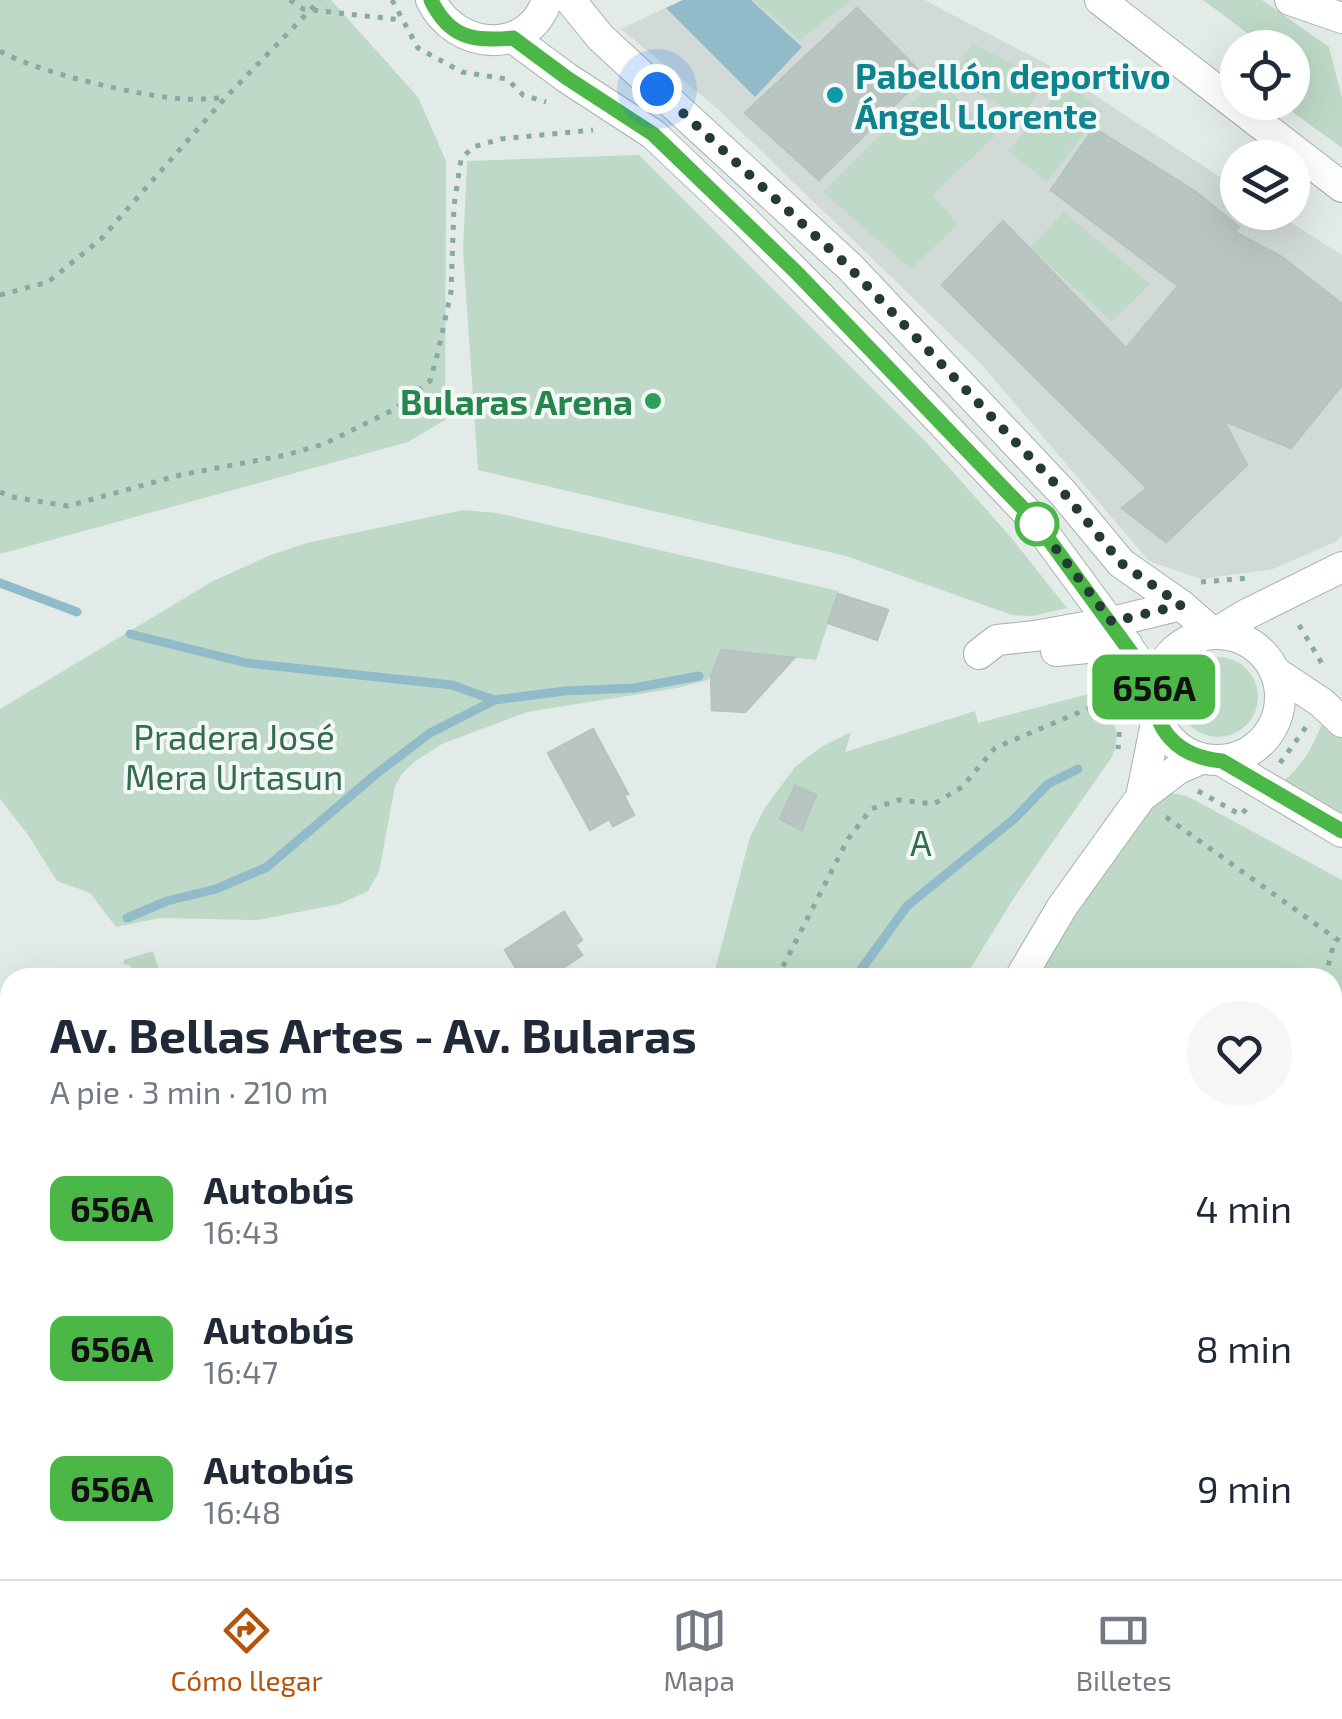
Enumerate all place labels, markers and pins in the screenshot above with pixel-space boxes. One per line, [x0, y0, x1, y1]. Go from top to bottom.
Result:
place label: Pabellón deportivo Ángel Llorente [855, 54, 1171, 136]
marker: Pabellón deportivo Ángel Llorente [824, 84, 846, 106]
place label: Bularas Arena [400, 380, 633, 422]
marker: Bularas Arena [642, 390, 664, 412]
unlabelled marker [1016, 503, 1058, 545]

